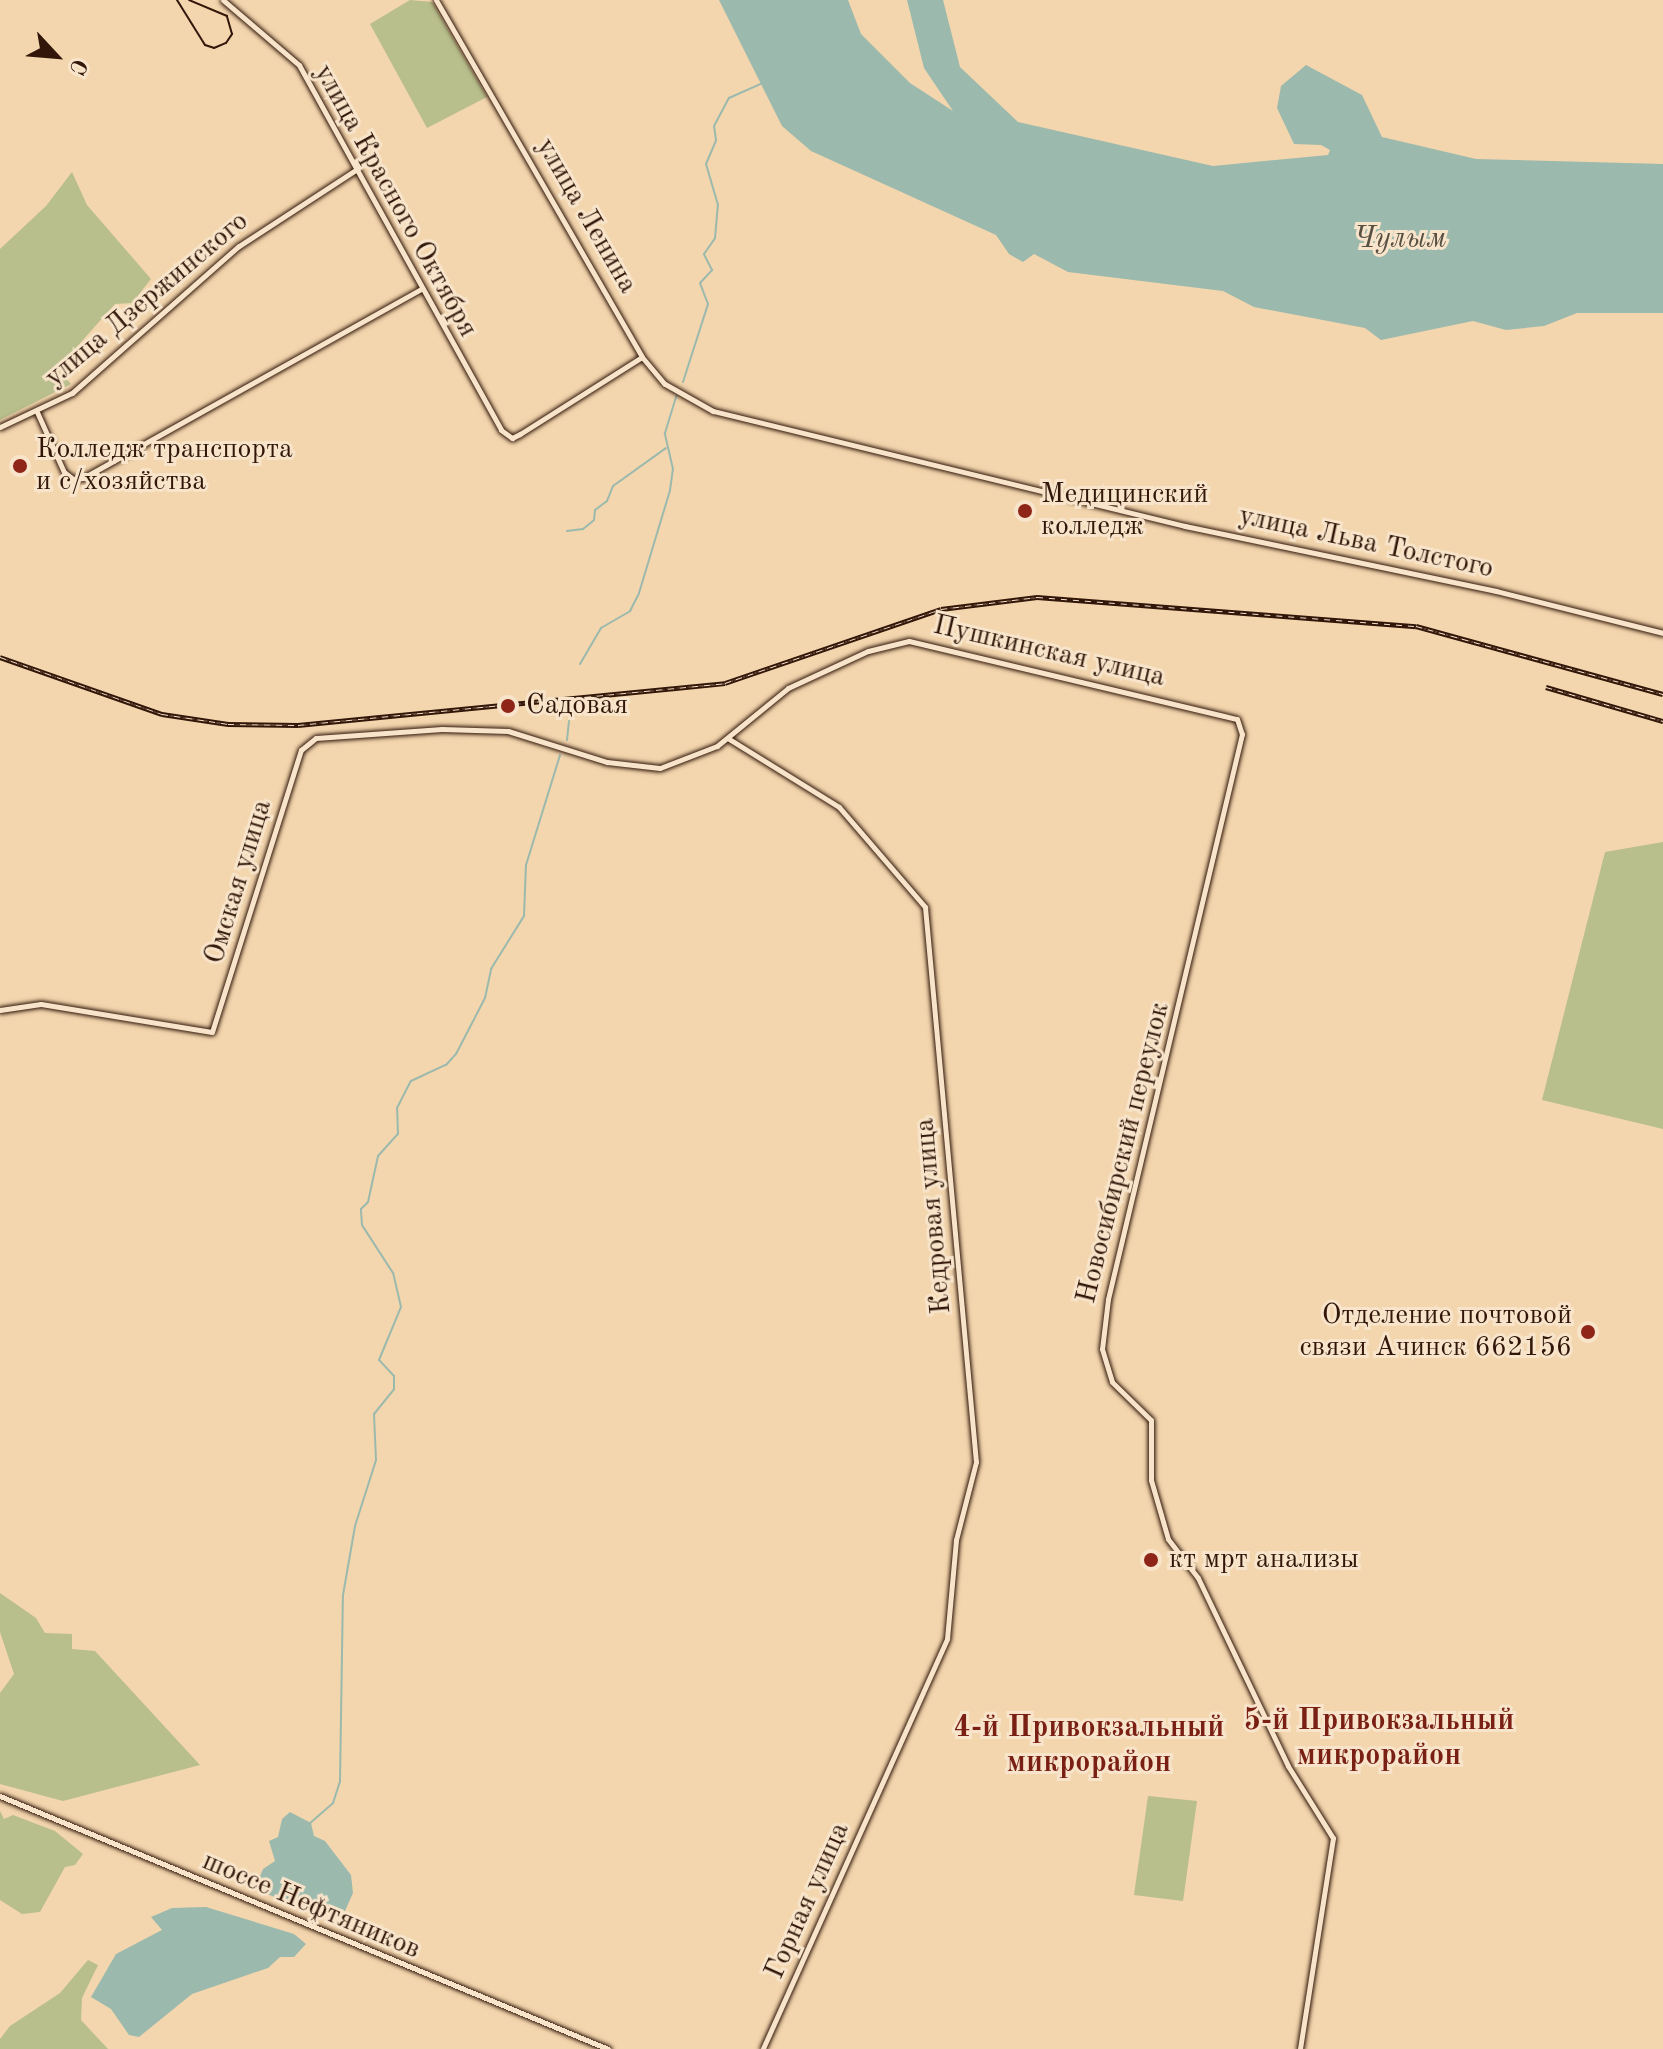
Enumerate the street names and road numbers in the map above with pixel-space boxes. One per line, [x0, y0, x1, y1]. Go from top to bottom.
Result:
street label: улица Красного Октября [306, 59, 484, 343]
street label: улица Ленина [528, 132, 644, 300]
street label: улица Дзержинского [39, 205, 255, 395]
street label: улица Льва Толстого [1236, 500, 1496, 586]
street label: Пушкинская улица [930, 609, 1168, 695]
street label: Омская улица [198, 796, 280, 968]
street label: Новосибирский переулок [1070, 999, 1178, 1307]
street label: Кедровая улица [909, 1117, 959, 1315]
street label: Горная улица [759, 1818, 857, 1984]
street label: шоссе Нефтяников [197, 1845, 425, 1967]

